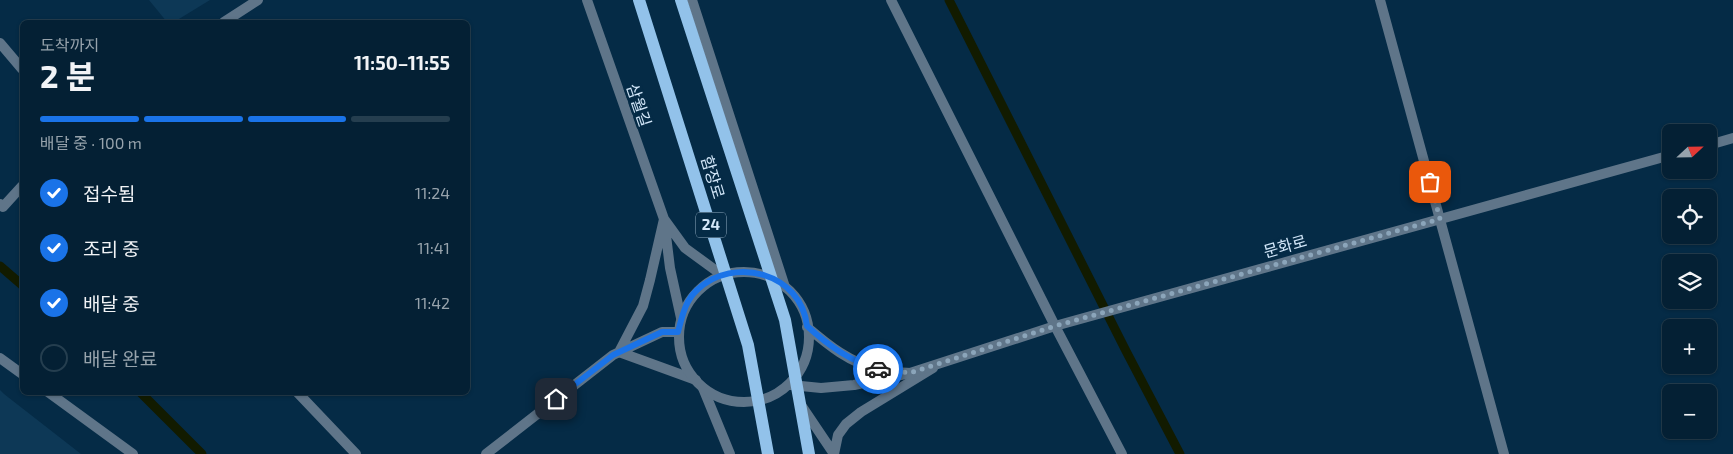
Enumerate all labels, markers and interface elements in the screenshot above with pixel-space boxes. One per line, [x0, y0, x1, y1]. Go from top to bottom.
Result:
text: 도착까지 [40, 35, 99, 54]
text: 11:50–11:55 [354, 51, 450, 74]
text: 2 분 [40, 56, 95, 94]
street label: 삼월길 [623, 81, 656, 129]
north arrow [1662, 124, 1718, 179]
map controls [1662, 124, 1717, 439]
text: 배달 중 · 100 m [40, 133, 142, 152]
street label: 함장로 [698, 153, 729, 201]
pin [1409, 161, 1451, 203]
icon: bag [1416, 168, 1444, 196]
icon: check [40, 179, 68, 207]
text: 접수됨 [83, 182, 135, 205]
text: 11:24 [415, 183, 450, 202]
button: locate [1662, 189, 1717, 244]
road number: 24 [696, 212, 726, 238]
street label: 문화로 [1261, 230, 1309, 261]
icon: check [40, 234, 68, 262]
text: 조리 중 [83, 237, 140, 260]
text: 11:41 [417, 238, 450, 257]
button: layers [1662, 254, 1717, 309]
icon: check [40, 289, 68, 317]
text: 배달 중 [83, 292, 140, 315]
text: 11:42 [415, 293, 450, 312]
button: + [1662, 319, 1717, 374]
courier [853, 344, 903, 394]
text: 배달 완료 [83, 347, 157, 370]
icon: car [864, 355, 892, 383]
pin [535, 378, 577, 420]
button: − [1662, 384, 1717, 439]
icon: home [542, 385, 570, 413]

